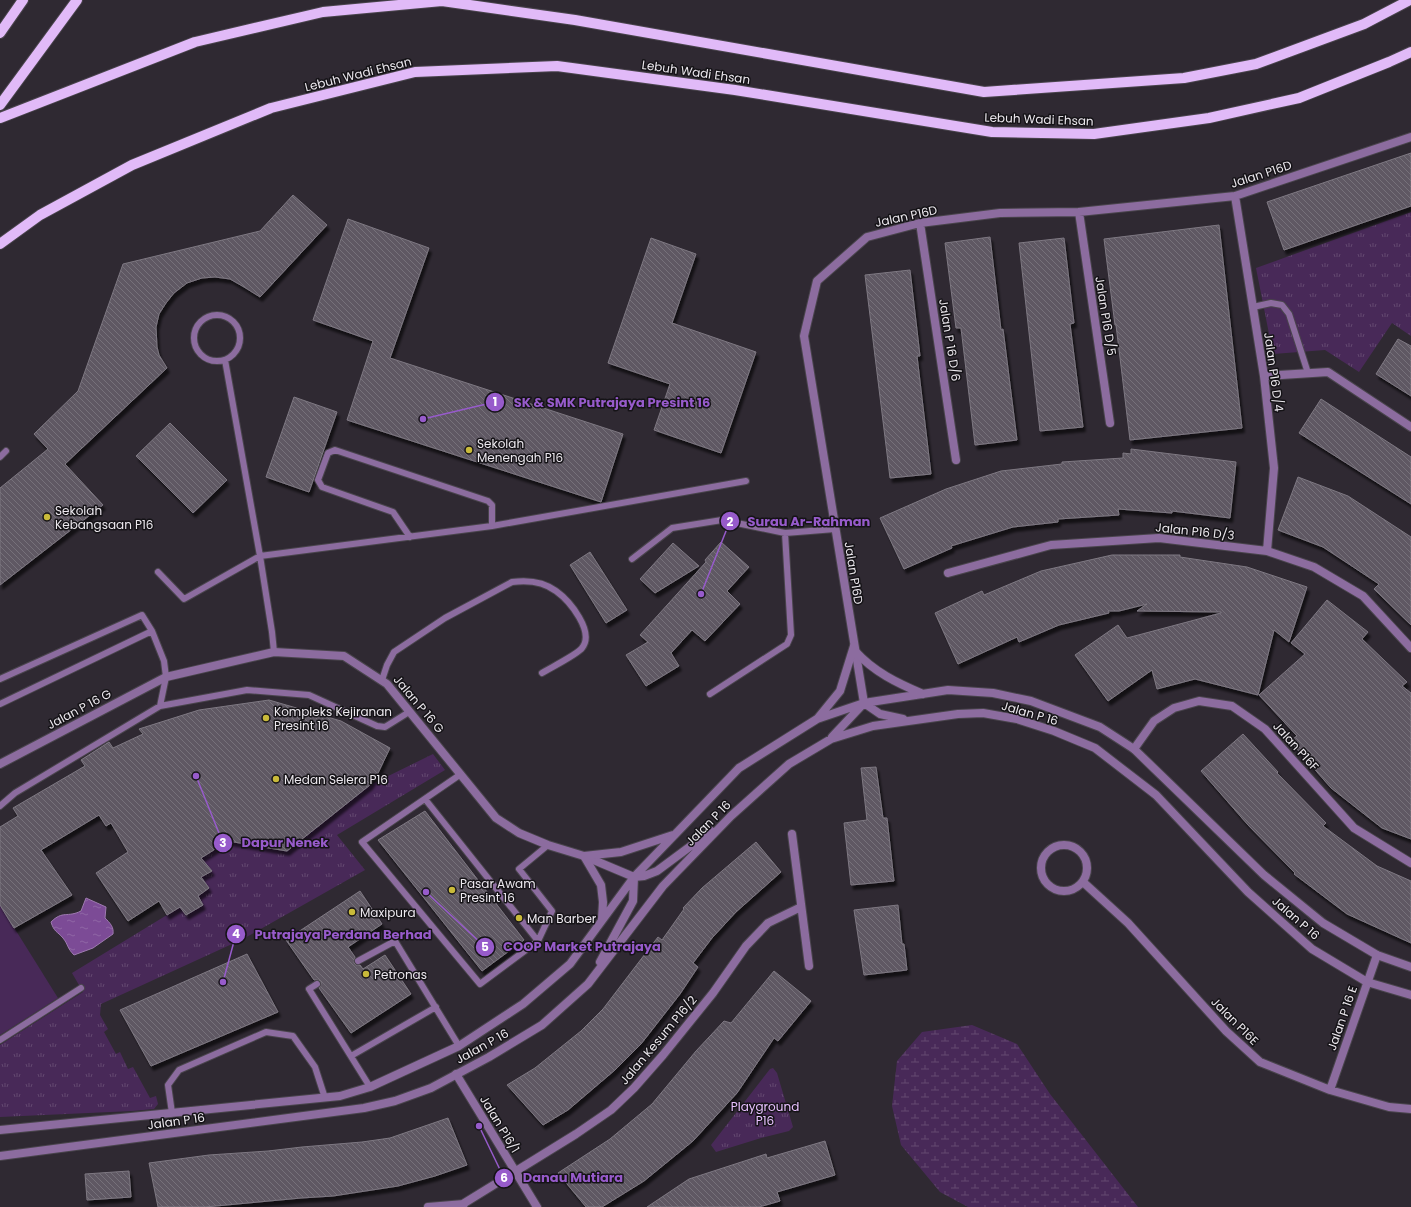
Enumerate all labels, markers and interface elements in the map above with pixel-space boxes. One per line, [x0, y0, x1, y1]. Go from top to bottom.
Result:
street label: Lebuh Wadi Ehsan [303, 53, 413, 95]
street label: Lebuh Wadi Ehsan [641, 56, 751, 88]
street label: Lebuh Wadi Ehsan [984, 109, 1094, 129]
street label: Jalan P16D [1228, 156, 1294, 192]
street label: Jalan P16D [873, 201, 939, 231]
street label: Jalan P16 D/5 [1091, 275, 1121, 357]
street label: Jalan P 16 D/6 [935, 298, 965, 382]
street label: Jalan P16 D/4 [1260, 331, 1288, 413]
callout: SK & SMK Putrajaya Presint 16 [485, 390, 718, 415]
text: 1 [493, 393, 497, 410]
text: SK & SMK Putrajaya Presint 16 [514, 393, 710, 412]
place label: Sekolah Menengah P16 [477, 435, 563, 466]
marker: Sekolah Menengah P16 [464, 445, 474, 455]
place label: Sekolah Kebangsaan P16 [55, 502, 153, 533]
callout: Surau Ar-Rahman [720, 509, 879, 534]
marker: Sekolah Kebangsaan P16 [42, 512, 52, 522]
text: Surau Ar-Rahman [748, 512, 871, 531]
text: 2 [727, 513, 734, 530]
street label: Jalan P16 D/3 [1155, 518, 1235, 544]
street label: Jalan P16D [841, 540, 867, 606]
street label: Jalan P 16 G [390, 672, 448, 736]
street label: Jalan P 16 G [44, 685, 114, 733]
street label: Jalan P 16 [1000, 697, 1060, 729]
place label: Kompleks Kejiranan Presint 16 [274, 703, 392, 734]
marker: Kompleks Kejiranan Presint 16 [261, 713, 271, 723]
street label: Jalan P16F [1269, 718, 1323, 774]
place label: Medan Selera P16 [284, 771, 388, 788]
marker: Medan Selera P16 [271, 774, 281, 784]
street label: Jalan P 16 [681, 796, 735, 850]
callout: Dapur Nenek [213, 830, 336, 855]
text: Dapur Nenek [242, 833, 328, 852]
text: 3 [219, 834, 227, 851]
place label: Pasar Awam Presint 16 [460, 875, 536, 906]
marker: Pasar Awam Presint 16 [447, 885, 457, 895]
street label: Jalan P 16 [1269, 893, 1323, 943]
place label: Maxipura [360, 904, 416, 921]
marker: Maxipura [347, 907, 357, 917]
place label: Man Barber [527, 910, 597, 927]
marker: Man Barber [514, 913, 524, 923]
callout: Putrajaya Perdana Berhad [226, 922, 439, 947]
text: 4 [232, 925, 240, 942]
text: Putrajaya Perdana Berhad [254, 925, 432, 944]
callout: COOP Market Putrajaya [475, 934, 669, 959]
text: COOP Market Putrajaya [503, 937, 661, 956]
text: 5 [481, 938, 489, 955]
place label: Petronas [374, 966, 427, 983]
marker: Petronas [361, 969, 371, 979]
street label: Jalan P 16 E [1323, 983, 1361, 1053]
street label: Jalan Kesum P16/2 [616, 992, 700, 1088]
street label: Jalan P16E [1207, 993, 1263, 1049]
street label: Jalan P 16 [452, 1024, 512, 1068]
street label: Jalan P16/1 [476, 1092, 524, 1156]
park label: Playground P16 [731, 1098, 799, 1129]
street label: Jalan P 16 [146, 1109, 206, 1133]
callout: Danau Mutiara [494, 1165, 631, 1190]
text: Danau Mutiara [523, 1168, 623, 1187]
text: 6 [500, 1169, 508, 1186]

